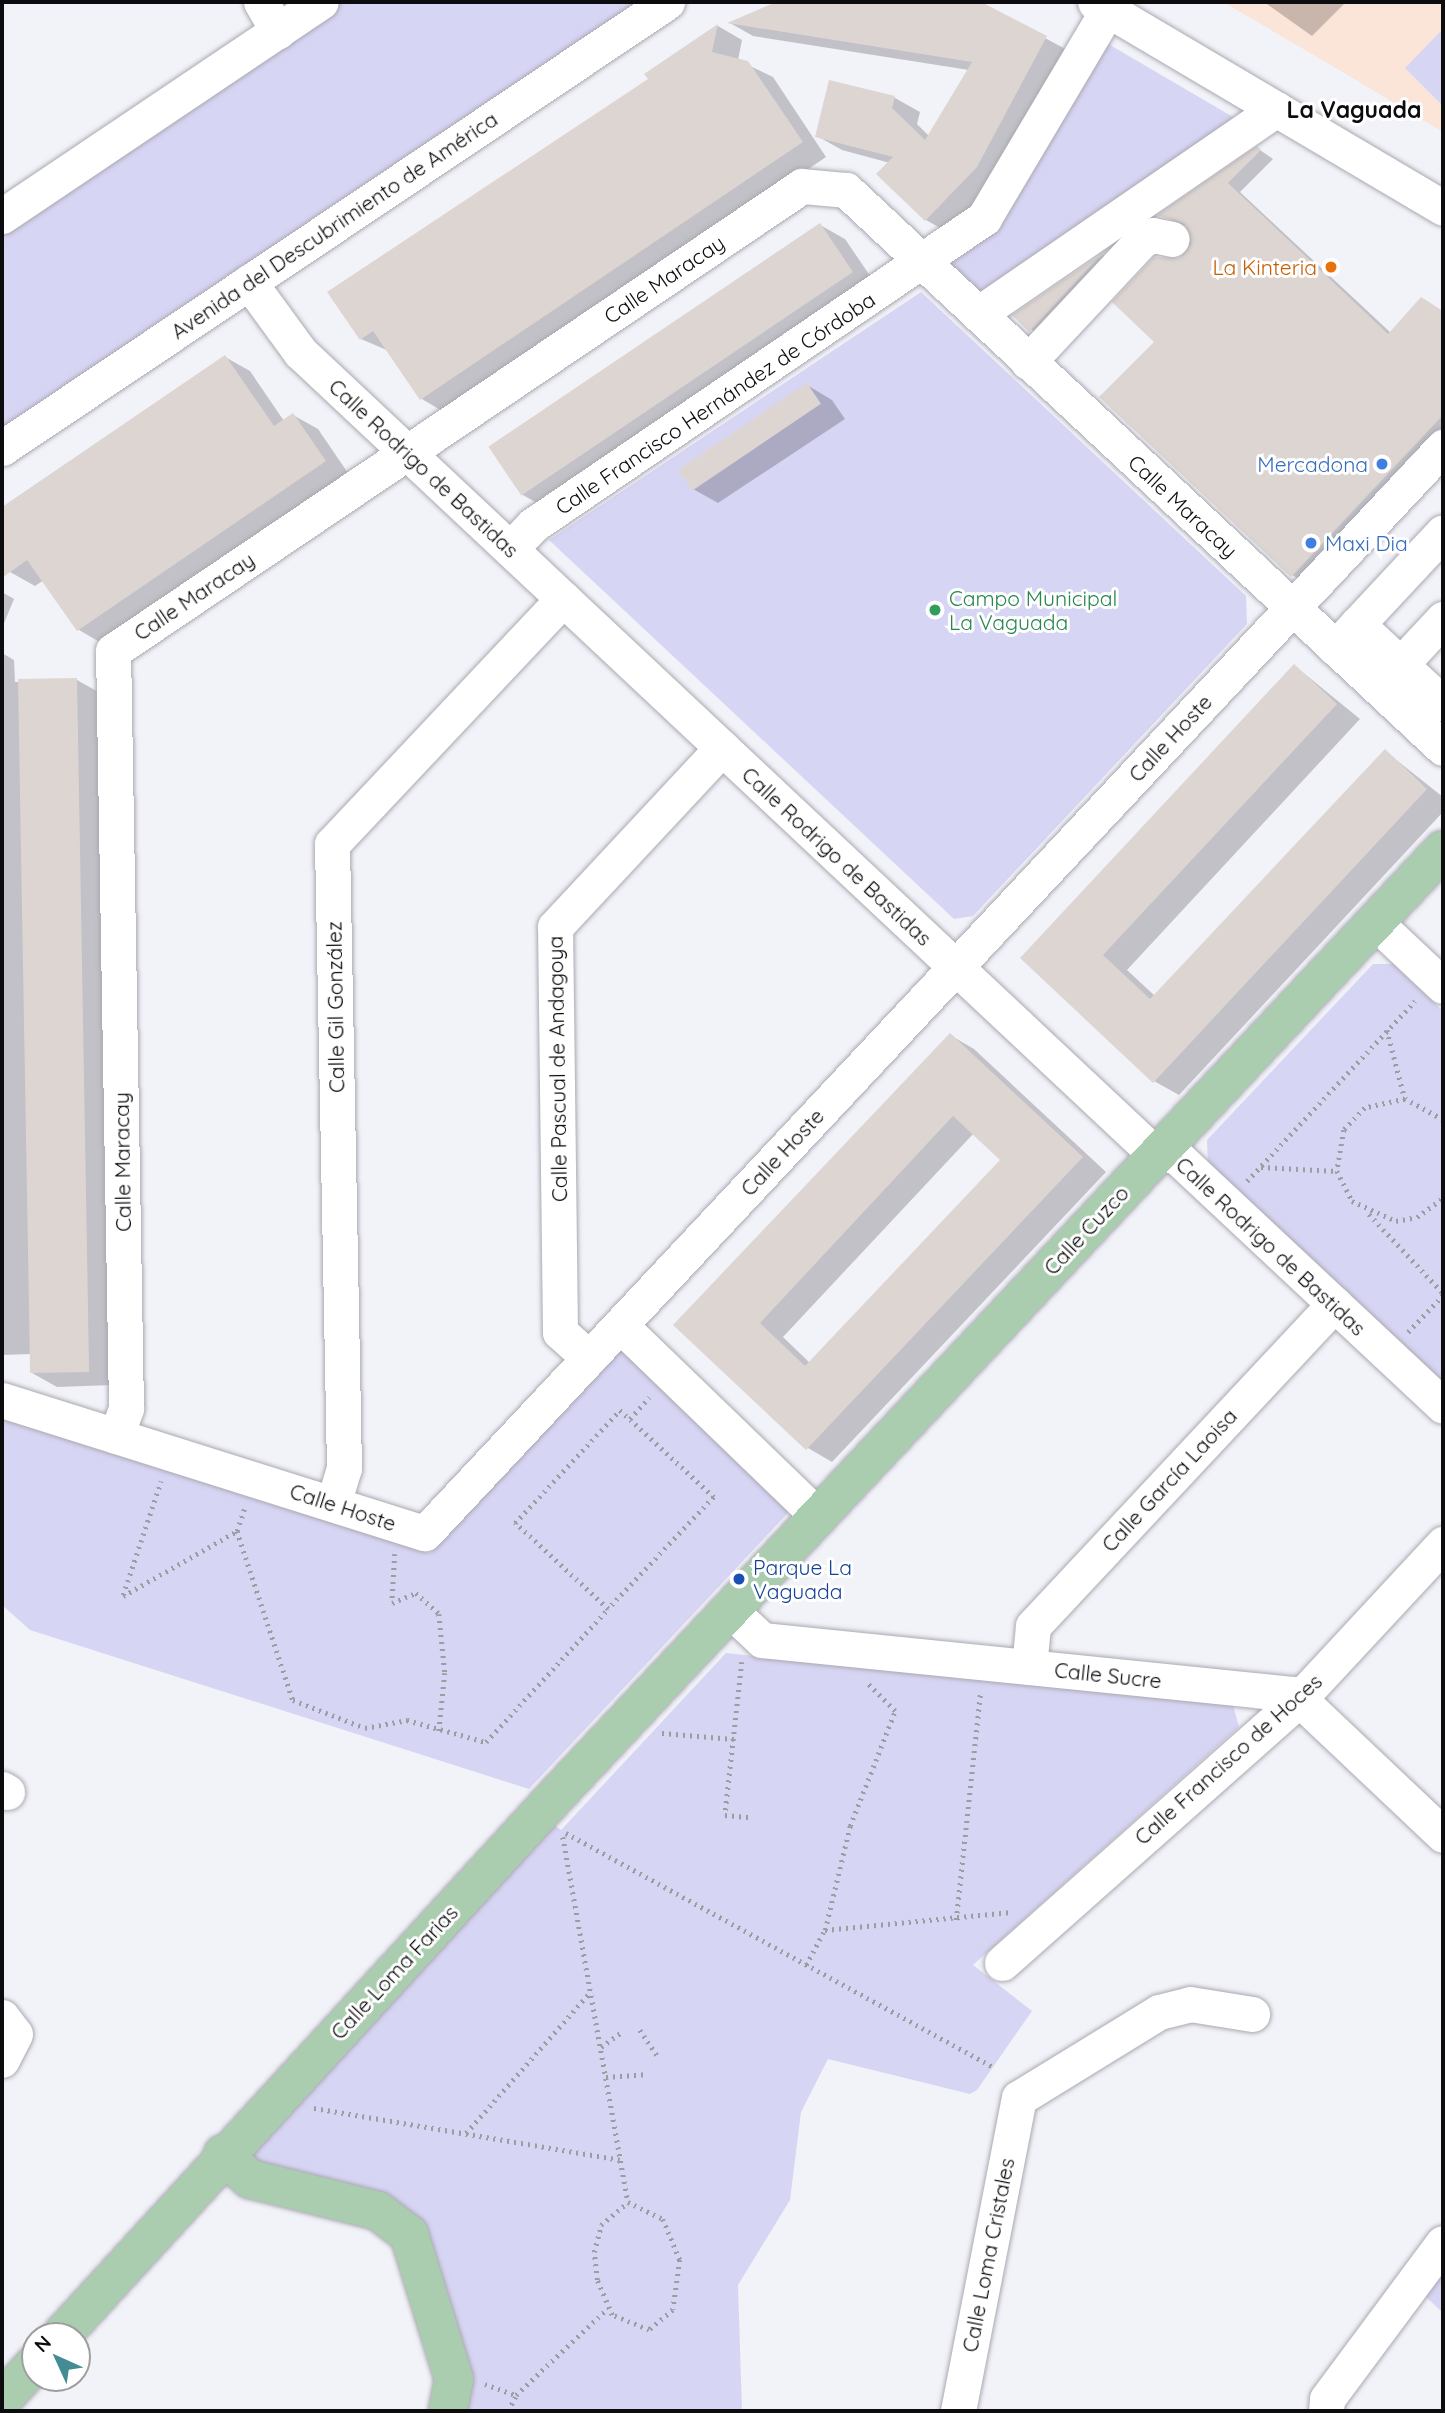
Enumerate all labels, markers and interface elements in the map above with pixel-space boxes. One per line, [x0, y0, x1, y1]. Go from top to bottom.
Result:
district label: La Vaguada [1287, 96, 1421, 124]
street label: Avenida del Descubrimiento de América [166, 106, 502, 344]
street label: Calle Maracay [599, 230, 729, 328]
place label: La Kinteria [1212, 254, 1317, 280]
marker: La Kinteria [1323, 259, 1339, 275]
street label: Calle Francisco Hernández de Córdoba [550, 286, 880, 520]
street label: Calle Rodrigo de Bastidas [324, 374, 524, 562]
street label: Calle Maracay [1123, 449, 1243, 563]
place label: Mercadona [1257, 451, 1368, 477]
marker: Mercadona [1374, 456, 1390, 472]
place label: Maxi Dia [1325, 530, 1408, 556]
marker: Maxi Dia [1303, 535, 1319, 551]
street label: Calle Maracay [129, 547, 259, 645]
place label: Campo Municipal La Vaguada [949, 585, 1117, 635]
marker: Campo Municipal La Vaguada [927, 602, 943, 618]
street label: Calle Hoste [1123, 689, 1217, 787]
street label: Calle Rodrigo de Bastidas [737, 762, 937, 950]
street label: Calle Gil González [321, 921, 349, 1093]
street label: Calle Pascual de Andagoya [542, 936, 572, 1202]
street label: Calle Maracay [108, 1092, 136, 1232]
street label: Calle Hoste [735, 1103, 829, 1201]
street label: Calle Rodrigo de Bastidas [1171, 1152, 1371, 1340]
street label: Calle Cuzco [1038, 1180, 1134, 1280]
street label: Calle García Laoisa [1096, 1403, 1242, 1557]
street label: Calle Hoste [287, 1478, 399, 1536]
place label: Parque La Vaguada [753, 1554, 852, 1604]
marker: Parque La Vaguada [731, 1571, 747, 1587]
street label: Calle Sucre [1053, 1657, 1163, 1693]
street label: Calle Francisco de Hoces [1129, 1668, 1327, 1850]
street label: Calle Loma Farias [325, 1900, 463, 2044]
street label: Calle Loma Cristales [957, 2156, 1019, 2354]
north arrow [21, 2322, 91, 2392]
text: N [29, 2330, 56, 2357]

